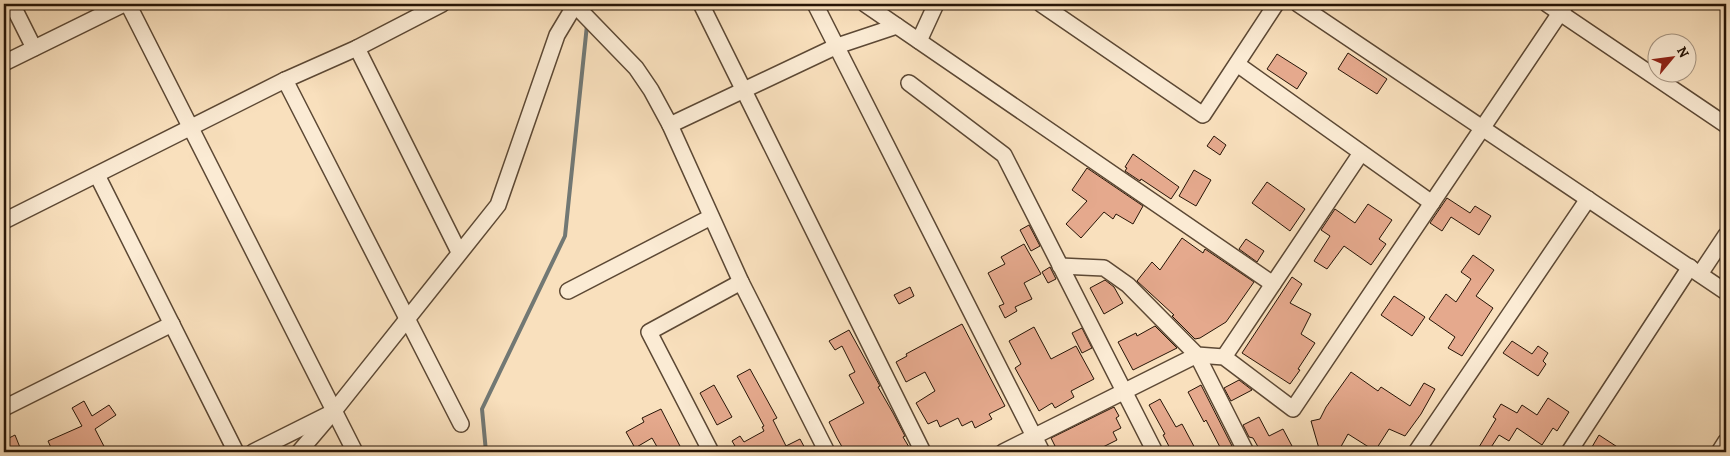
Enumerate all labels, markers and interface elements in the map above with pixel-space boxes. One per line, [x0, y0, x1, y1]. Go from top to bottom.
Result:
north arrow [1648, 32, 1698, 82]
text: N [1672, 43, 1694, 61]

